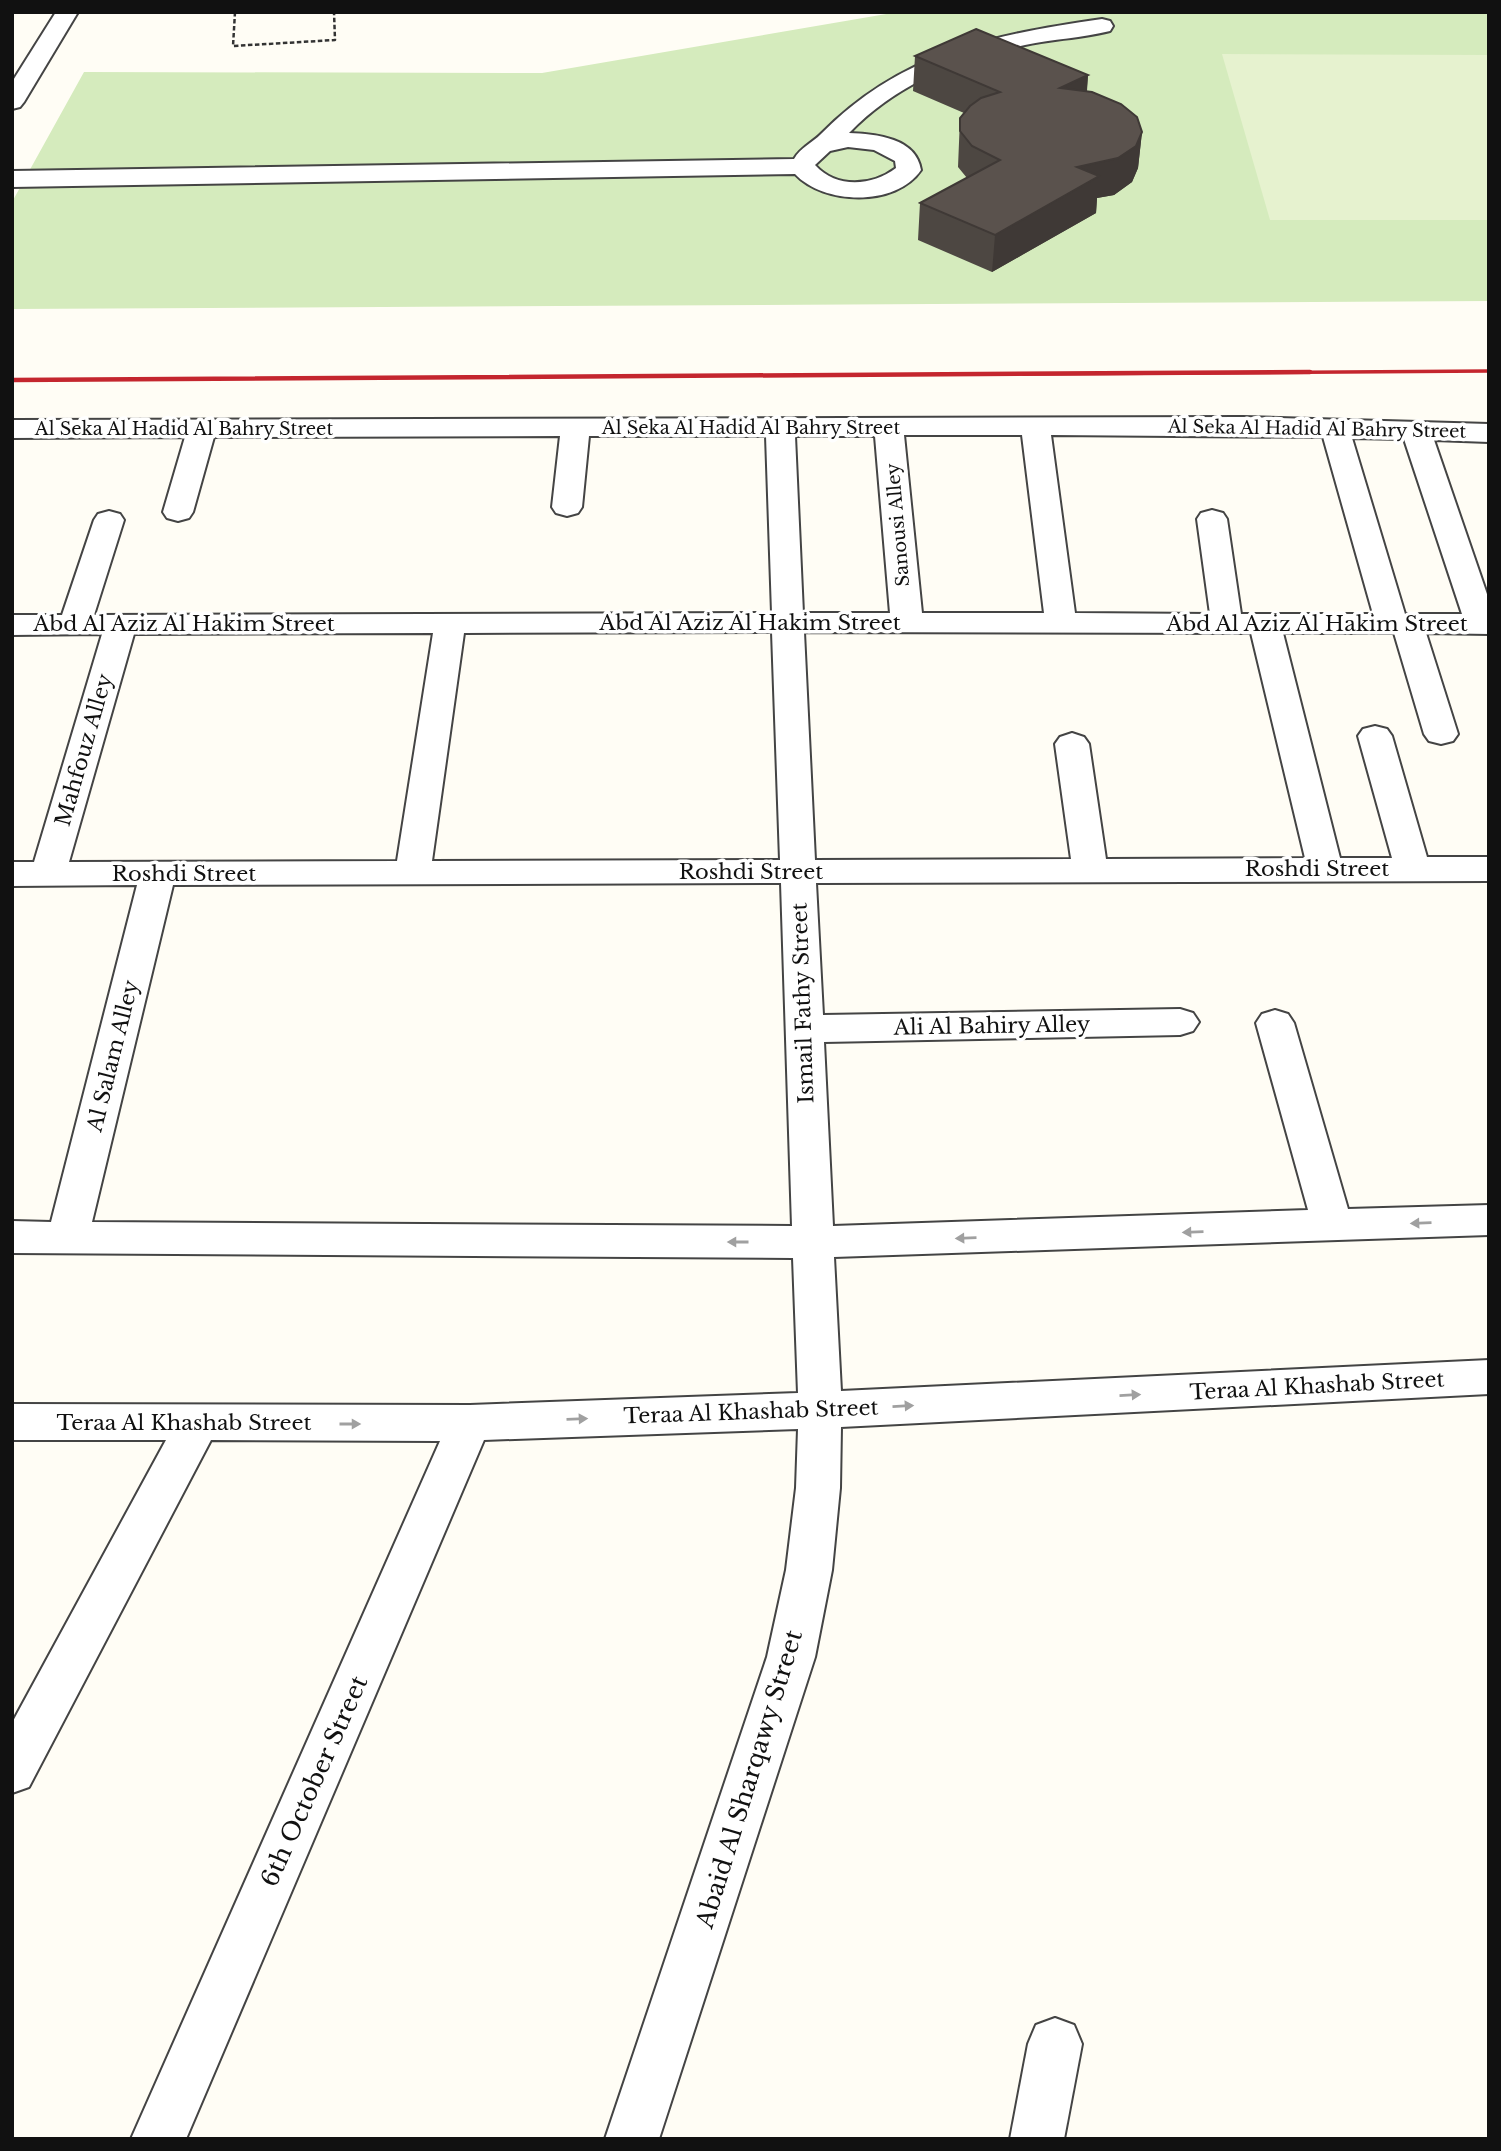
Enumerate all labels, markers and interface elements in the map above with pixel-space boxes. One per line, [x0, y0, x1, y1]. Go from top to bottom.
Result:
street label: Al Seka Al Hadid Al Bahry Street [1167, 415, 1467, 443]
street label: Al Seka Al Hadid Al Bahry Street [601, 417, 900, 439]
street label: Al Seka Al Hadid Al Bahry Street [34, 418, 333, 440]
street label: Sanousi Alley [882, 462, 914, 588]
street label: Abd Al Aziz Al Hakim Street [598, 610, 901, 636]
street label: Abd Al Aziz Al Hakim Street [32, 611, 335, 637]
street label: Abd Al Aziz Al Hakim Street [1165, 611, 1468, 637]
street label: Mahfouz Alley [50, 670, 118, 829]
street label: Roshdi Street [1245, 856, 1389, 882]
street label: Roshdi Street [679, 859, 823, 885]
street label: Roshdi Street [112, 861, 256, 887]
street label: Ismail Fathy Street [786, 902, 820, 1104]
street label: Al Salam Alley [81, 977, 145, 1136]
street label: Ali Al Bahiry Alley [892, 1011, 1091, 1041]
one-way arrow [1409, 1218, 1431, 1229]
one-way arrow [1182, 1226, 1204, 1237]
one-way arrow [955, 1233, 977, 1244]
one-way arrow [727, 1236, 749, 1248]
street label: Teraa Al Khashab Street [1189, 1366, 1445, 1406]
one-way arrow [1119, 1389, 1141, 1400]
street label: Teraa Al Khashab Street [623, 1395, 879, 1429]
one-way arrow [892, 1400, 914, 1411]
street label: Teraa Al Khashab Street [57, 1410, 312, 1436]
one-way arrow [567, 1414, 589, 1425]
one-way arrow [339, 1418, 361, 1430]
street label: Abaid Al Sharqawy Street [689, 1626, 808, 1933]
street label: 6th October Street [254, 1671, 374, 1891]

